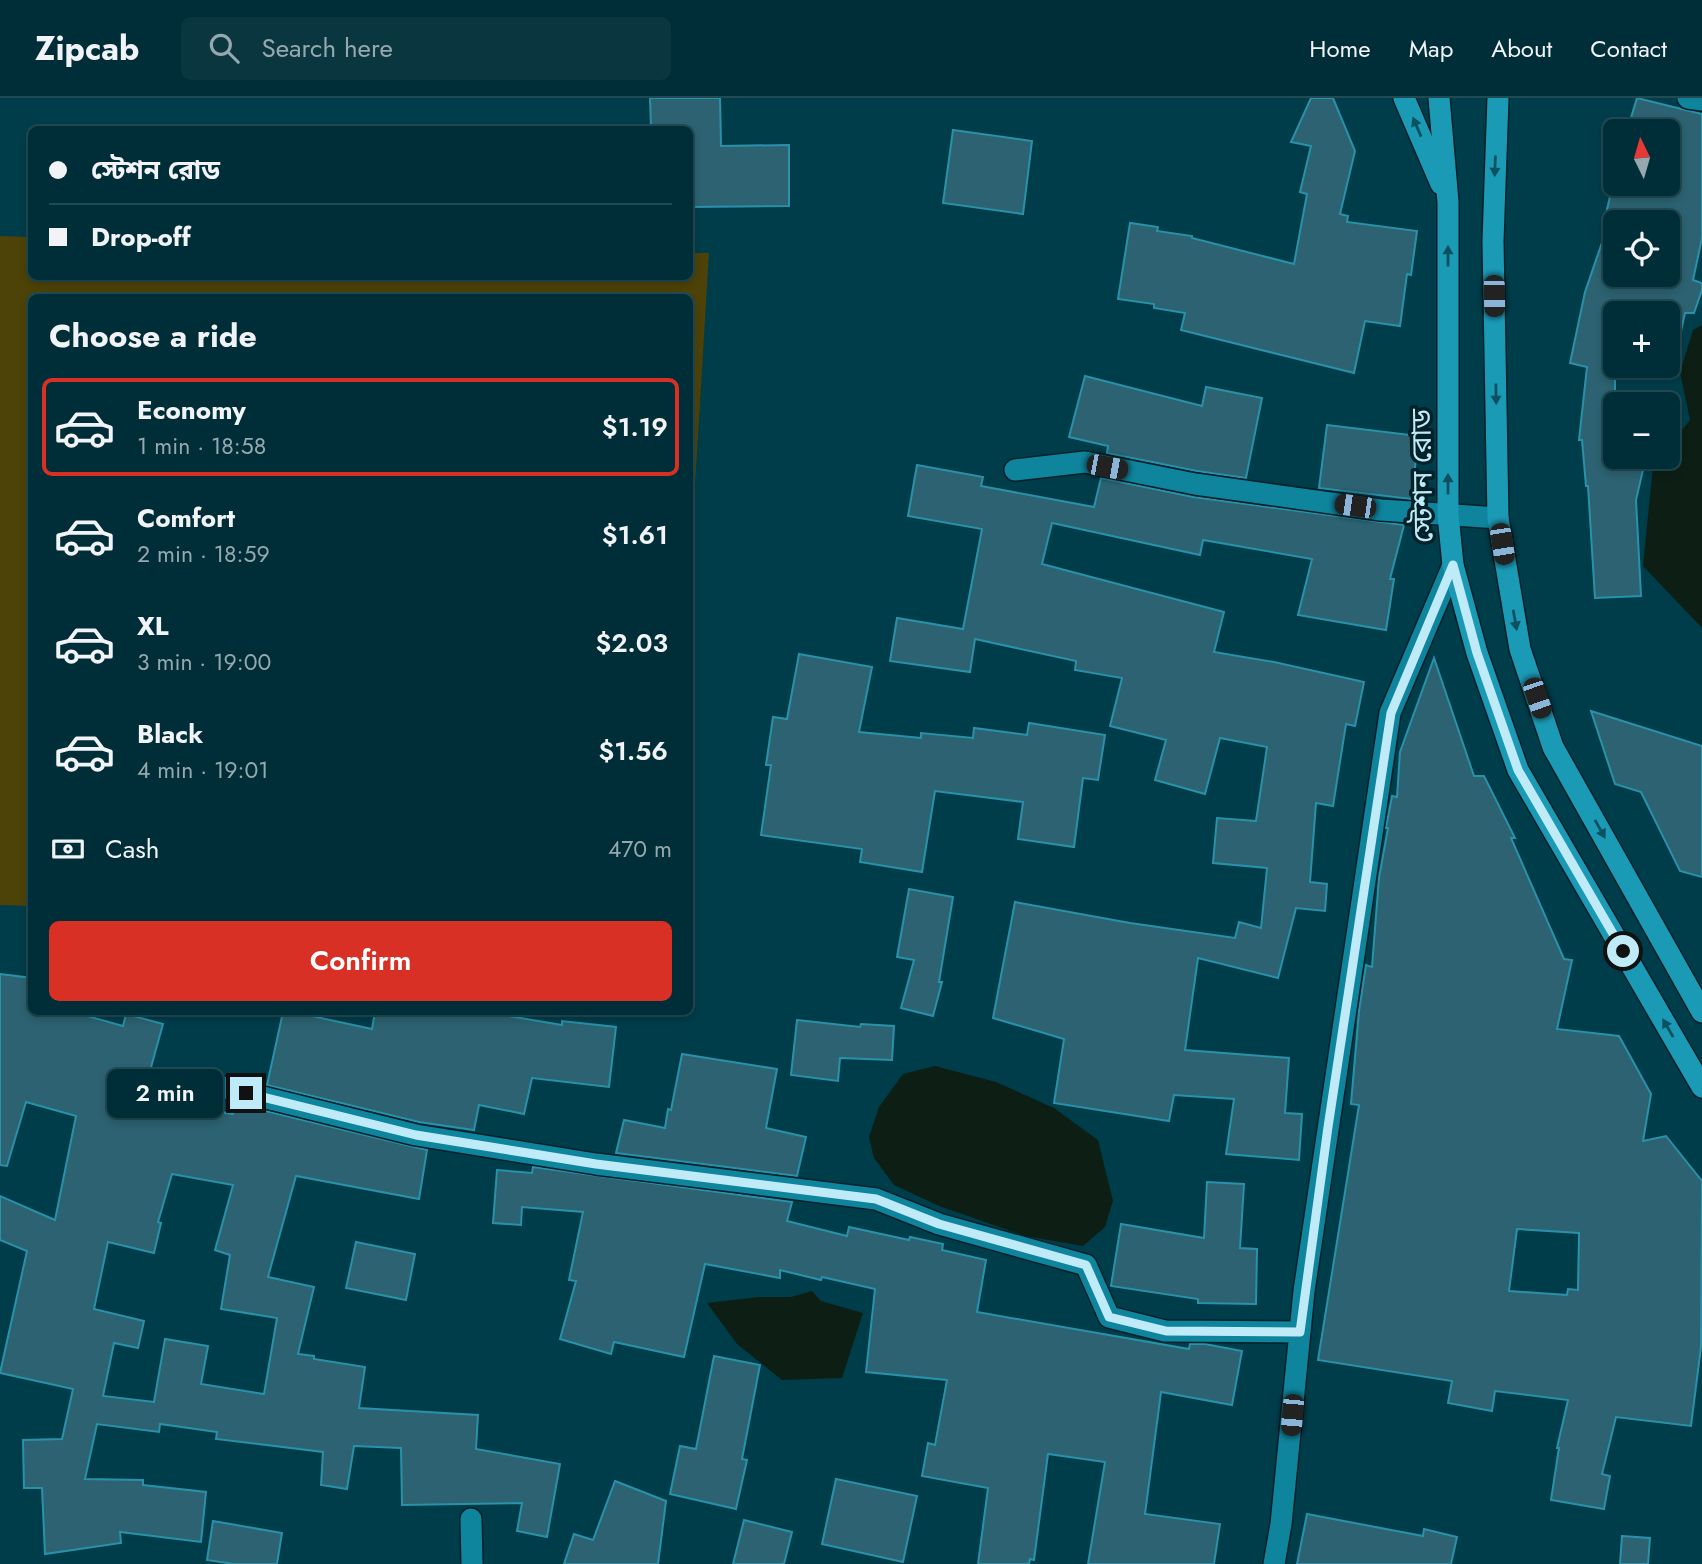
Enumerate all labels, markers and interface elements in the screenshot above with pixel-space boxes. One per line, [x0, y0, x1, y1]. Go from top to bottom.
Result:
search box [181, 17, 671, 80]
text: Zipcab [35, 25, 139, 72]
icon: search [205, 29, 243, 67]
text: Search here [261, 29, 393, 67]
text: Home [1309, 31, 1371, 66]
text: Map [1409, 31, 1453, 66]
text: About [1491, 31, 1552, 66]
text: Contact [1590, 31, 1667, 66]
one-way arrow [1411, 117, 1422, 138]
north arrow [1603, 119, 1680, 196]
map controls [1603, 119, 1680, 469]
text: স্টেশন রোড [91, 151, 220, 189]
one-way arrow [1490, 155, 1501, 177]
button: locate [1603, 210, 1680, 287]
text: Drop-off [91, 218, 191, 256]
one-way arrow [1442, 245, 1454, 267]
car [1484, 275, 1505, 317]
button: + [1603, 301, 1680, 378]
text: Choose a ride [49, 313, 257, 359]
one-way arrow [1490, 383, 1501, 405]
text: Economy [137, 391, 246, 429]
button: − [1603, 392, 1680, 469]
icon: car [53, 396, 116, 459]
text: $1.19 [602, 408, 668, 446]
street label: স্টেশন রোড [1400, 408, 1444, 543]
text: 1 min · 18:58 [137, 429, 266, 463]
car [1085, 453, 1130, 481]
one-way arrow [1442, 472, 1454, 494]
car [1333, 493, 1378, 519]
text: Comfort [137, 499, 235, 537]
icon: car [53, 504, 116, 567]
text: $1.61 [602, 516, 668, 554]
car [1489, 522, 1516, 566]
text: 2 min · 18:59 [137, 537, 270, 571]
text: XL [137, 607, 169, 645]
one-way arrow [1510, 609, 1521, 631]
icon: car [53, 612, 116, 675]
text: $2.03 [595, 624, 668, 662]
text: 3 min · 19:00 [137, 645, 271, 679]
car [1521, 675, 1554, 721]
text: Black [137, 715, 203, 753]
icon: car [53, 720, 116, 783]
text: $1.56 [598, 732, 668, 770]
text: 4 min · 19:01 [137, 753, 269, 787]
one-way arrow [1594, 819, 1606, 839]
icon: cash [49, 830, 87, 868]
text: Cash [105, 830, 159, 868]
text: 470 m [608, 832, 672, 866]
button: Confirm [49, 921, 672, 1001]
route start [1607, 935, 1639, 967]
one-way arrow [1662, 1018, 1674, 1037]
callout: 2 min [106, 1068, 222, 1118]
text: 2 min [135, 1076, 195, 1110]
route end [230, 1077, 262, 1109]
car [1280, 1393, 1305, 1437]

